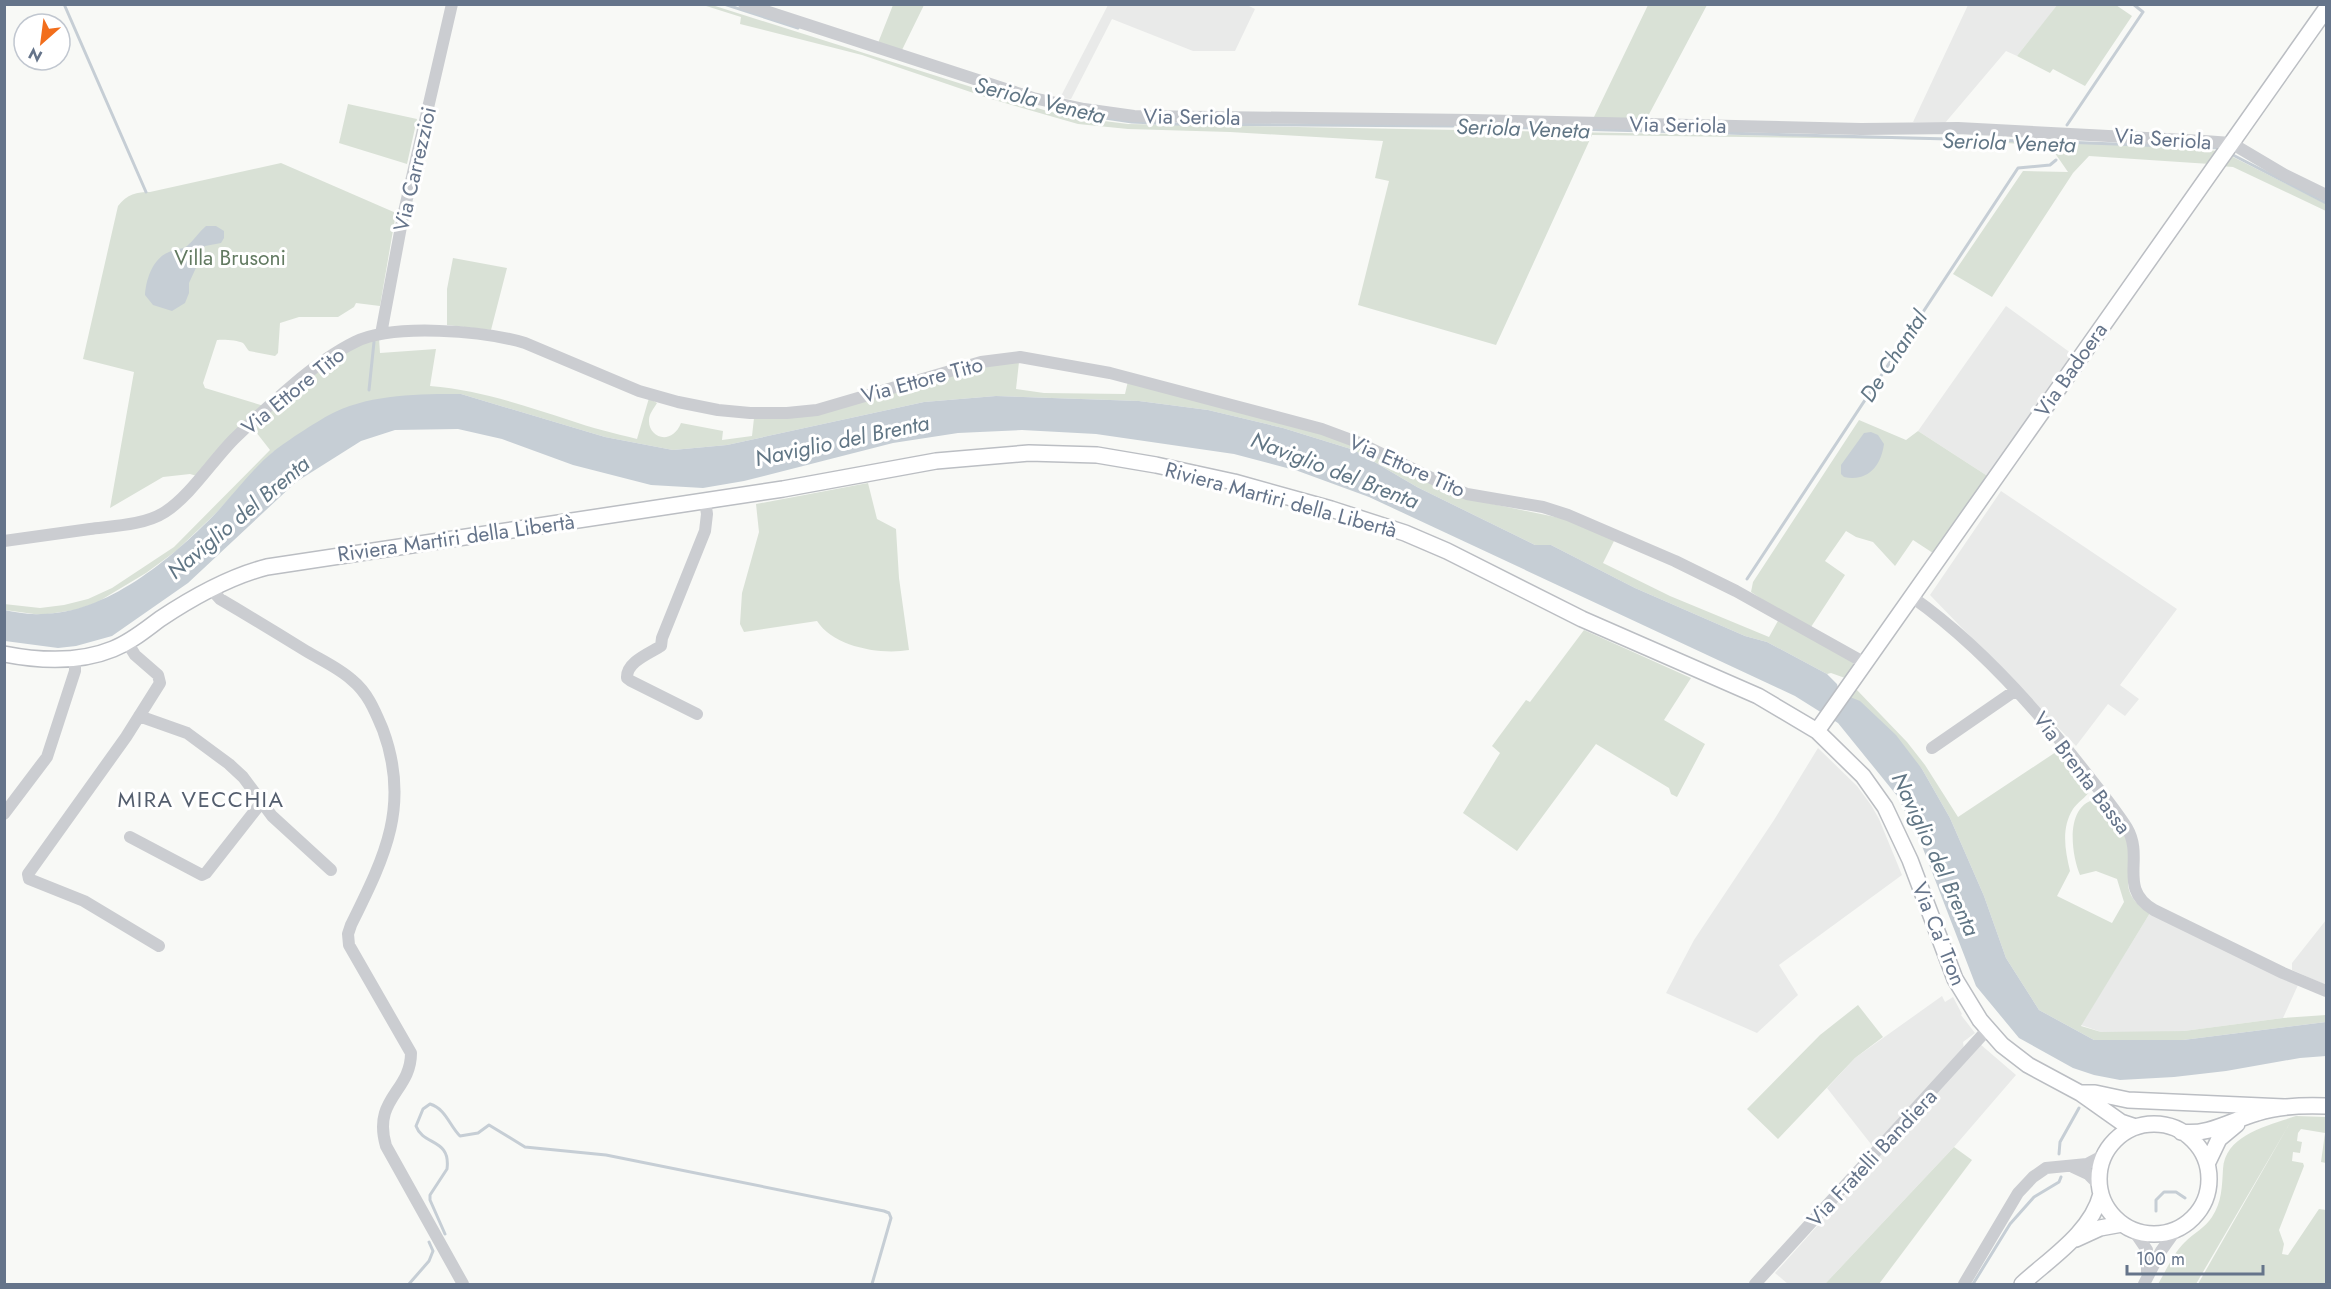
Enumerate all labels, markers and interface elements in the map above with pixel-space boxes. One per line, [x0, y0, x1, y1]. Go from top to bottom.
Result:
north arrow [12, 12, 72, 72]
text: N [24, 42, 46, 68]
water label: Seriola Veneta [971, 68, 1109, 132]
street label: Via Seriola [1143, 101, 1241, 133]
street label: Via Carrezzioi [386, 104, 444, 234]
street label: Via Seriola [1629, 109, 1727, 141]
water label: Seriola Veneta [1456, 110, 1590, 146]
street label: Via Seriola [2114, 121, 2212, 157]
water label: Seriola Veneta [1942, 124, 2076, 160]
park label: Villa Brusoni [174, 243, 286, 273]
water label: De Chantal [1851, 303, 1935, 408]
street label: Via Badoera [2027, 317, 2115, 423]
street label: Via Ettore Tito [235, 340, 351, 442]
street label: Via Ettore Tito [858, 349, 986, 411]
water label: Naviglio del Brenta [752, 406, 932, 474]
water label: Naviglio del Brenta [1246, 423, 1424, 517]
street label: Via Ettore Tito [1344, 427, 1470, 505]
water label: Naviglio del Brenta [160, 448, 316, 586]
street label: Riviera Martiri della Libertà [1162, 455, 1400, 545]
street label: Riviera Martiri della Libertà [336, 507, 576, 569]
street label: Via Brenta Bassa [2026, 705, 2138, 841]
water label: Naviglio del Brenta [1884, 767, 1988, 941]
district label: MIRA VECCHIA [117, 783, 285, 815]
street label: Via Ca' Tron [1905, 878, 1973, 990]
street label: Via Fratelli Bandiera [1800, 1082, 1944, 1234]
scale bar [2127, 1238, 2264, 1276]
text: 100 m [2136, 1246, 2185, 1272]

